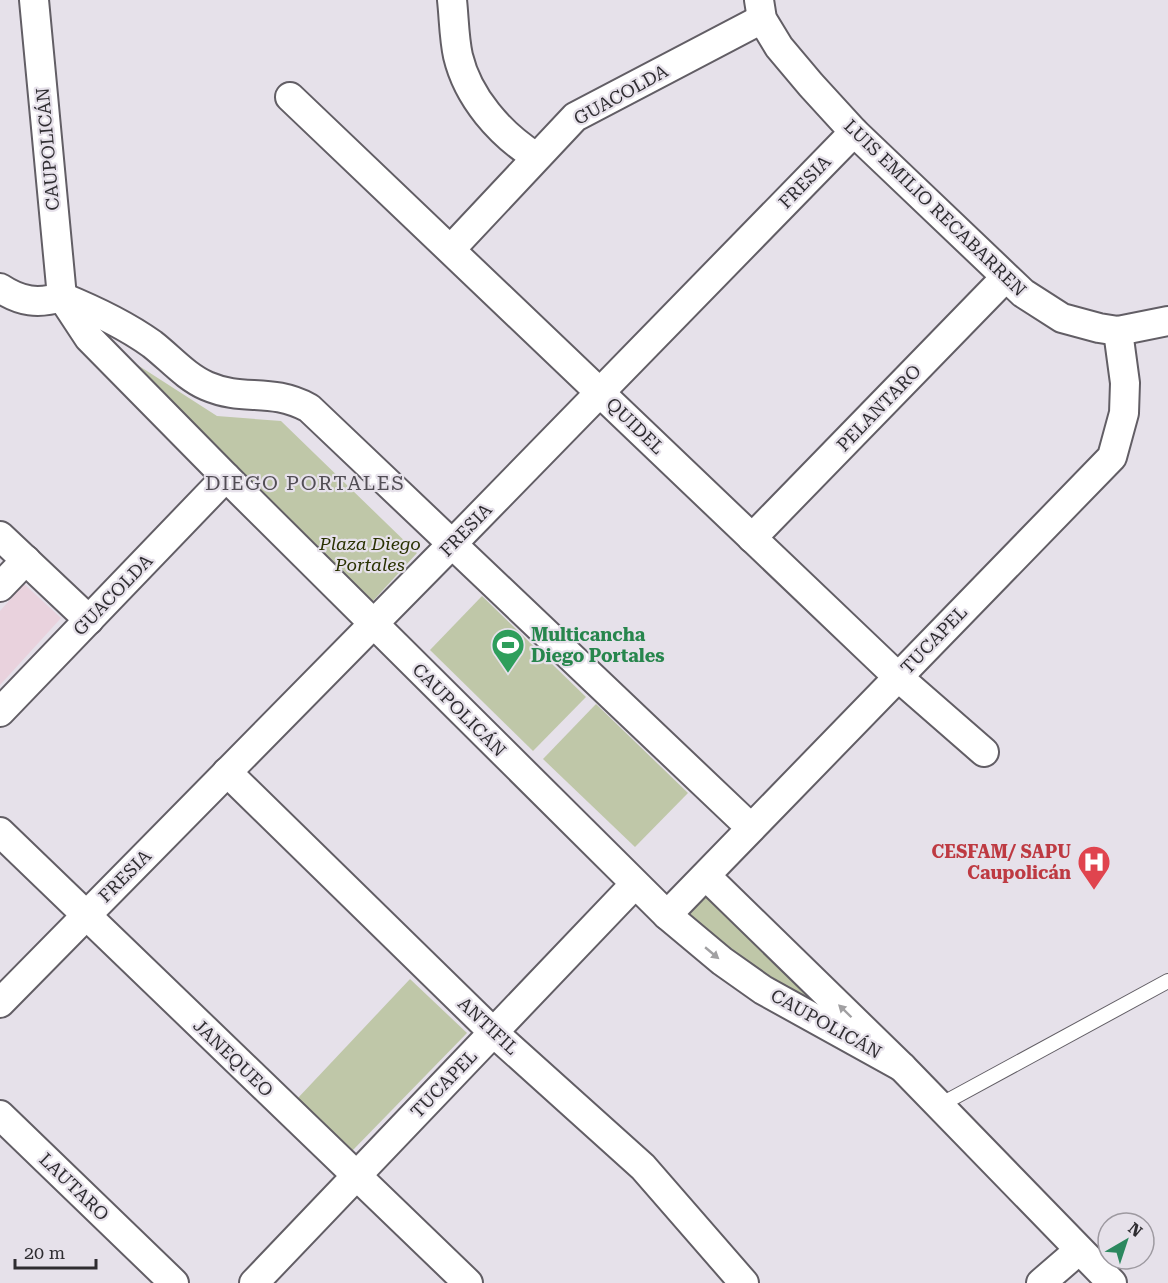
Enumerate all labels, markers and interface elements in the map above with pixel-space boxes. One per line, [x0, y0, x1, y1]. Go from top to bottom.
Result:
street label: GUACOLDA [570, 60, 672, 129]
street label: CAUPOLICÁN [32, 87, 63, 211]
street label: LUIS EMILIO RECABARREN [840, 115, 1031, 300]
street label: FRESIA [774, 151, 835, 212]
street label: PELANTARO [832, 360, 925, 455]
street label: QUIDEL [602, 393, 669, 458]
district label: DIEGO PORTALES [205, 471, 405, 495]
street label: FRESIA [435, 499, 496, 560]
park label: Plaza Diego Portales [318, 533, 421, 575]
street label: GUACOLDA [69, 549, 157, 640]
street label: TUCAPEL [896, 601, 971, 678]
place label: Multicancha Diego Portales [531, 624, 665, 666]
sports icon: Multicancha Diego Portales [490, 627, 526, 674]
street label: CAUPOLICÁN [408, 659, 510, 761]
place label: CESFAM/ SAPU Caupolicán [932, 841, 1071, 883]
hospital icon: CESFAM/ SAPU Caupolicán [1076, 844, 1112, 891]
street label: FRESIA [94, 845, 156, 906]
one-way arrow [704, 946, 719, 959]
street label: CAUPOLICÁN [767, 984, 885, 1063]
street label: ANTIFIL [454, 993, 523, 1059]
one-way arrow [839, 1005, 853, 1019]
street label: JANEQUEO [189, 1015, 277, 1101]
street label: TUCAPEL [406, 1045, 481, 1122]
street label: LAUTARO [35, 1148, 113, 1225]
north arrow [1096, 1211, 1156, 1271]
text: N [1124, 1218, 1146, 1241]
scale bar [15, 1232, 96, 1270]
text: 20 m [24, 1242, 65, 1263]

